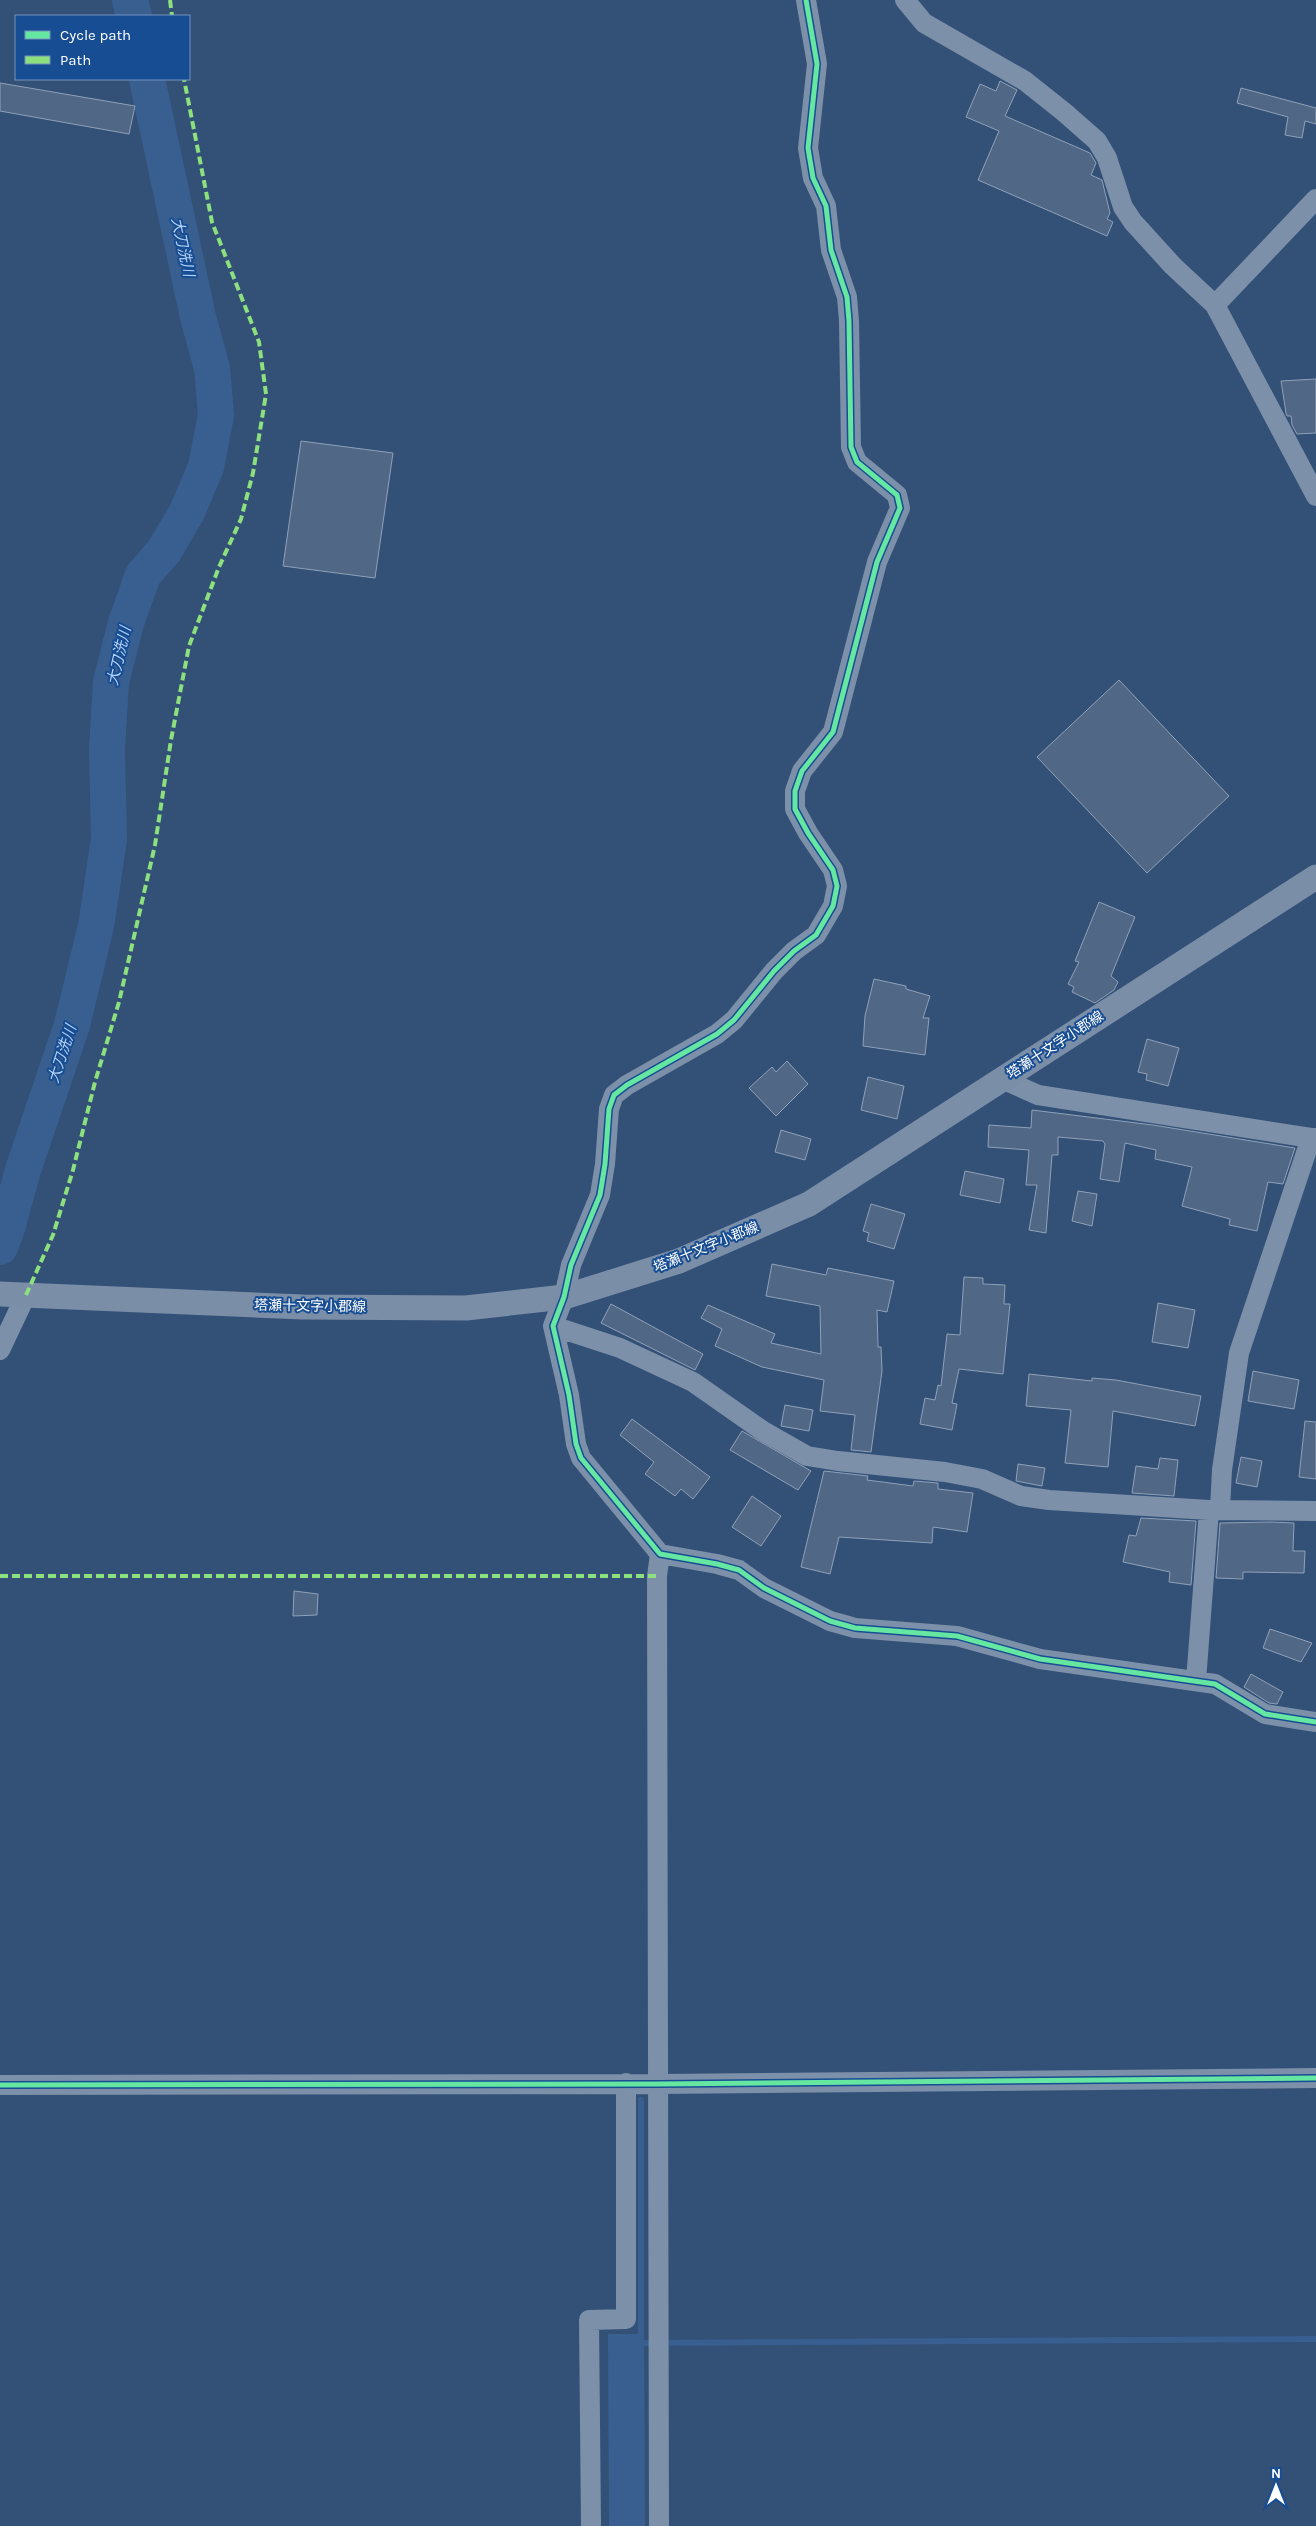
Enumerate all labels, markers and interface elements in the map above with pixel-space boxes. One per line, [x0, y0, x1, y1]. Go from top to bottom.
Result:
legend [15, 15, 190, 80]
text: Cycle path [60, 26, 131, 44]
text: Path [60, 51, 91, 69]
water label: 大刀洗川 [168, 216, 198, 280]
water label: 大刀洗川 [103, 623, 135, 687]
street label: 塔瀬十文字小郡線 [1003, 1007, 1107, 1083]
water label: 大刀洗川 [44, 1021, 80, 1085]
street label: 塔瀬十文字小郡線 [651, 1218, 761, 1276]
street label: 塔瀬十文字小郡線 [254, 1297, 366, 1315]
north arrow [1251, 2461, 1301, 2511]
text: N [1271, 2465, 1281, 2482]

